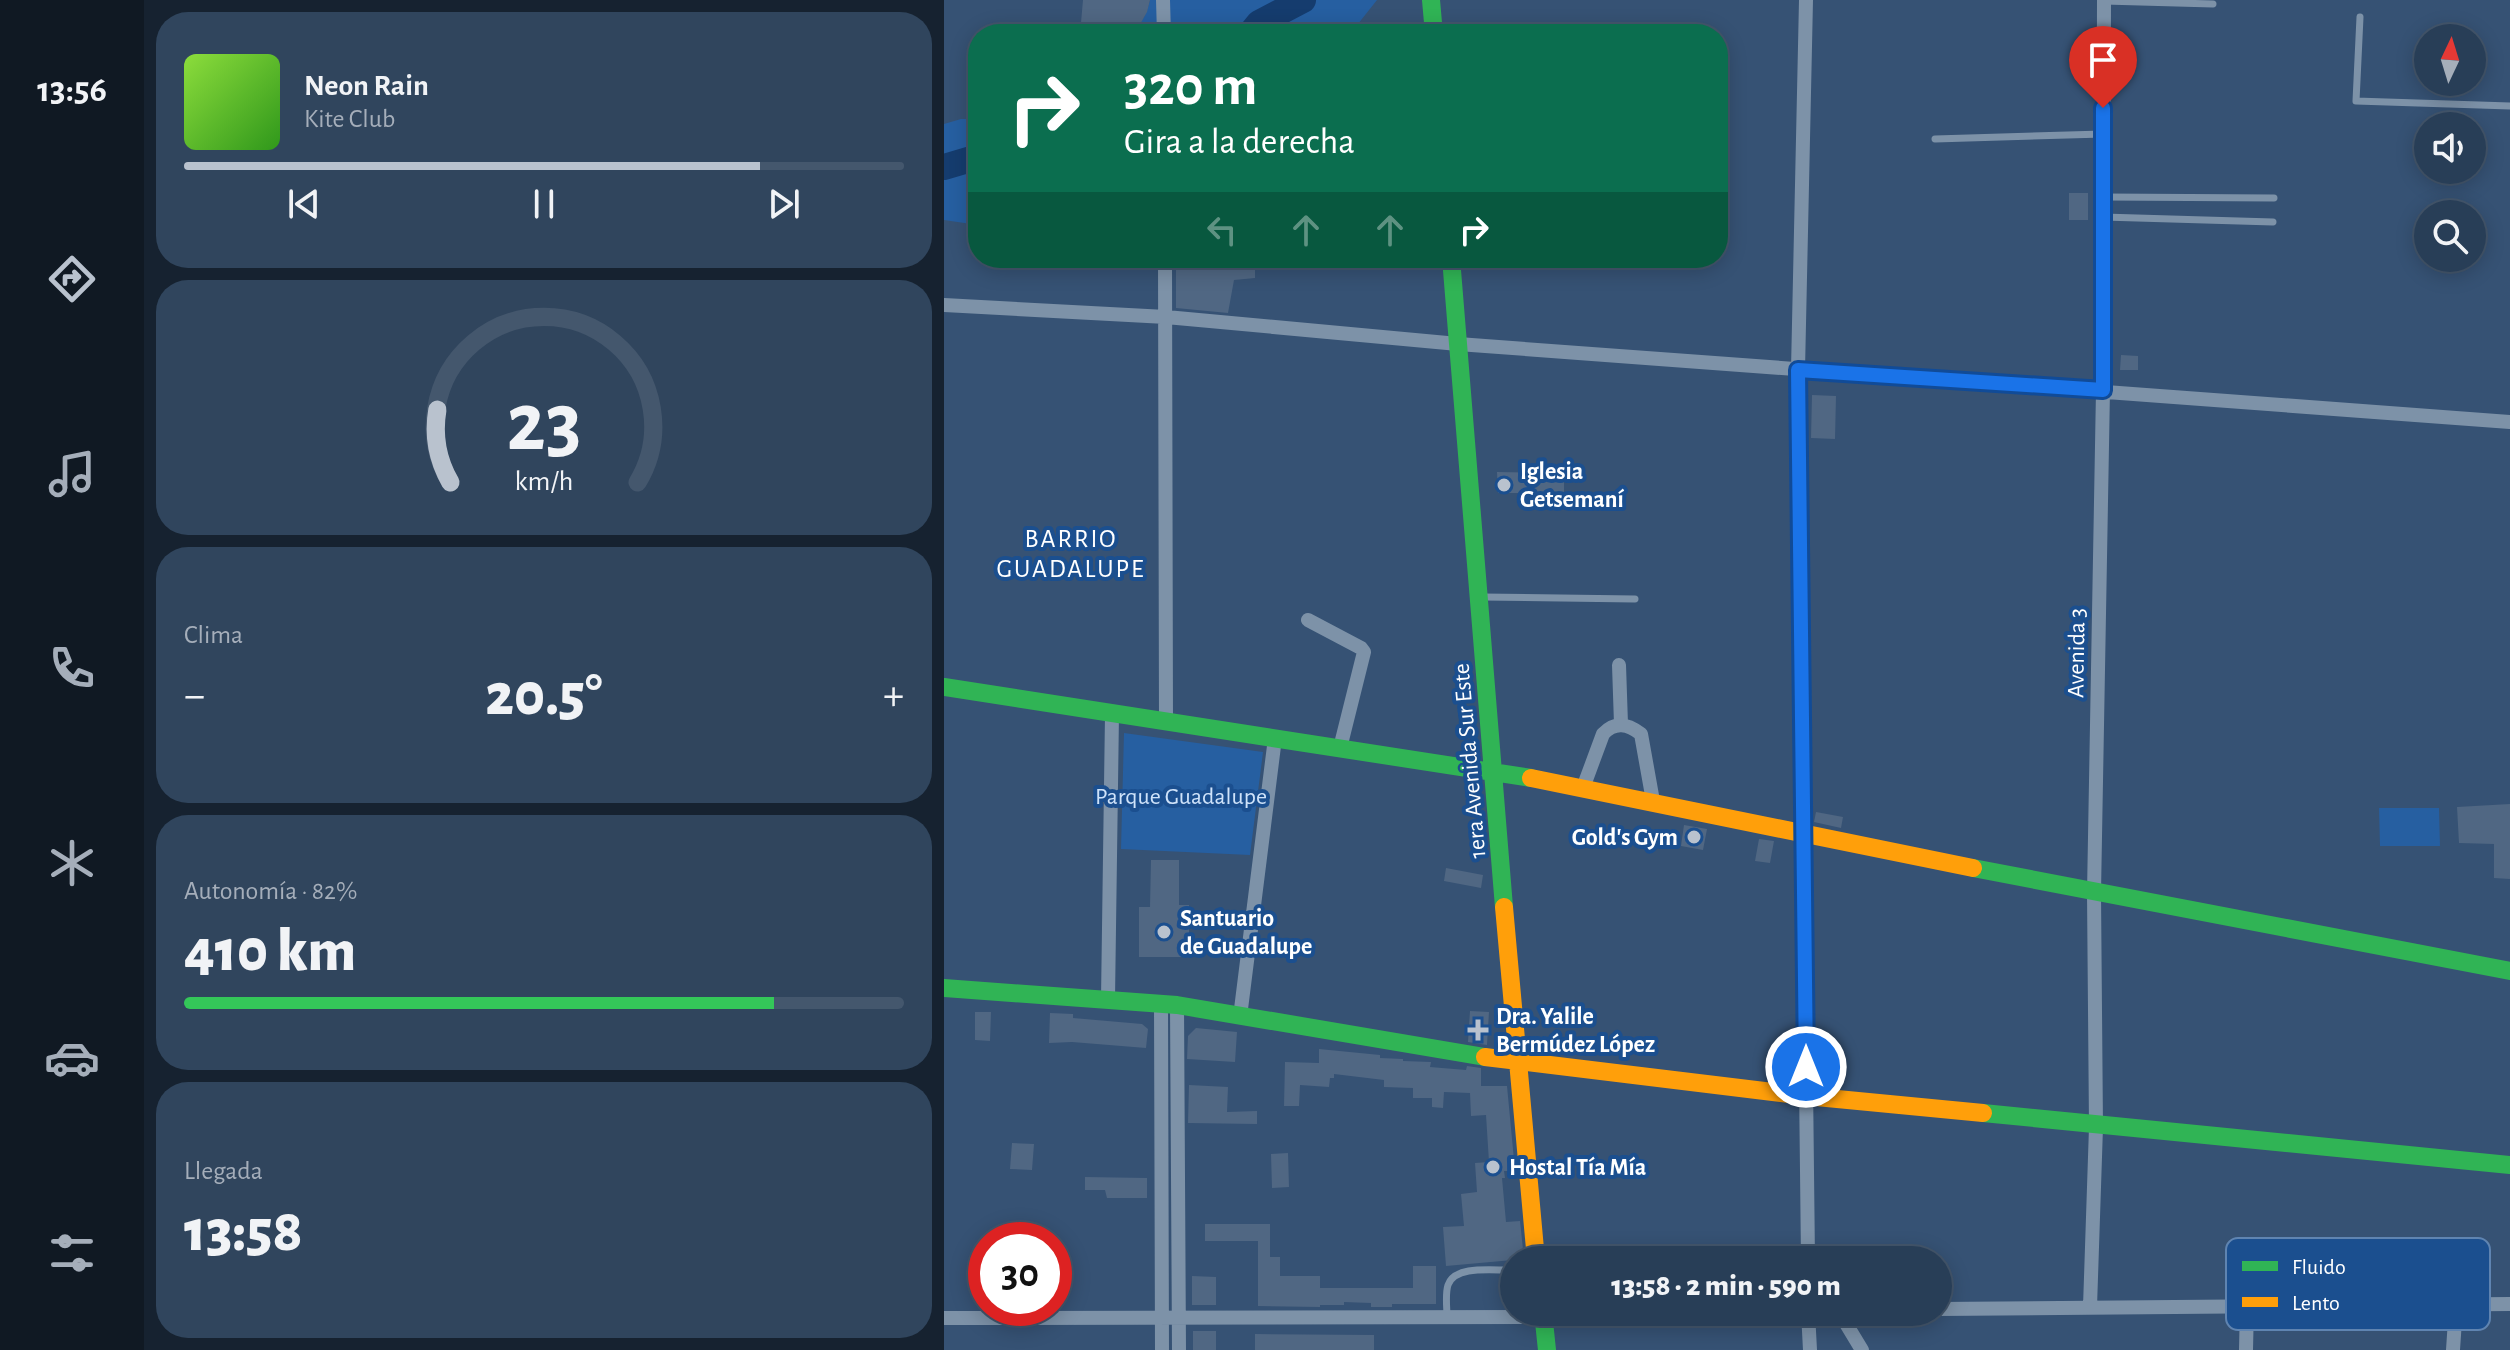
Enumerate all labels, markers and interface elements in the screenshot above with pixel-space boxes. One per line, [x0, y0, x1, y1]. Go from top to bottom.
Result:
north arrow [2414, 24, 2486, 96]
map controls [2414, 24, 2486, 272]
pin [2069, 26, 2137, 108]
icon: arrive [2081, 38, 2125, 82]
icon: right [992, 56, 1096, 160]
text: 320 m [1124, 59, 1257, 115]
text: Neon Rain [304, 71, 429, 101]
text: 13:56 [37, 72, 107, 108]
text: Kite Club [304, 106, 395, 132]
button: sound [2414, 112, 2486, 184]
text: Gira a la derecha [1124, 124, 1355, 160]
icon: previous [282, 182, 326, 226]
icon: pause [522, 182, 566, 226]
icon: next [762, 182, 806, 226]
button: search [2414, 200, 2486, 272]
icon: left [1200, 208, 1244, 252]
icon: ahead [1284, 208, 1328, 252]
icon: ahead [1368, 208, 1412, 252]
icon: right [1452, 208, 1496, 252]
icon: directions [44, 251, 100, 307]
text: 23 [506, 382, 582, 466]
icon: music [44, 446, 100, 502]
place label: Iglesia Getsemaní [1520, 460, 1624, 512]
text: km/h [515, 468, 573, 497]
marker: Iglesia Getsemaní [1495, 476, 1513, 494]
district label: BARRIO GUADALUPE [996, 526, 1146, 582]
street label: Avenida 3 [2064, 608, 2090, 698]
text: Clima [184, 622, 243, 648]
icon: phone [44, 640, 100, 696]
street label: 1era Avenida Sur Este [1450, 662, 1490, 859]
text: 20.5° [485, 666, 603, 726]
text: − [184, 674, 205, 718]
text: + [883, 674, 904, 718]
park label: Parque Guadalupe [1095, 785, 1267, 809]
place label: Gold's Gym [1572, 826, 1678, 850]
marker: Gold's Gym [1685, 828, 1703, 846]
icon: climate [44, 835, 100, 891]
text: Autonomía · 82% [184, 878, 357, 904]
place label: Santuario de Guadalupe [1180, 907, 1312, 959]
text: 410 km [184, 922, 356, 982]
marker: Santuario de Guadalupe [1155, 923, 1173, 941]
place label: Dra. Yalile Bermúdez López [1496, 1005, 1655, 1057]
marker: Dra. Yalile Bermúdez López [1467, 1019, 1489, 1041]
position arrow [1764, 1025, 1848, 1109]
icon: car [44, 1030, 100, 1086]
place label: Hostal Tía Mía [1509, 1156, 1646, 1180]
text: Llegada [184, 1158, 263, 1184]
marker: Hostal Tía Mía [1484, 1158, 1502, 1176]
text: 13:58 [184, 1202, 303, 1262]
speed limit sign: 30 [968, 1222, 1072, 1326]
icon: filters [44, 1225, 100, 1281]
legend [2226, 1238, 2490, 1330]
text: Fluido [2292, 1256, 2346, 1278]
text: 13:58 · 2 min · 590 m [1611, 1271, 1841, 1301]
text: Lento [2292, 1292, 2340, 1314]

